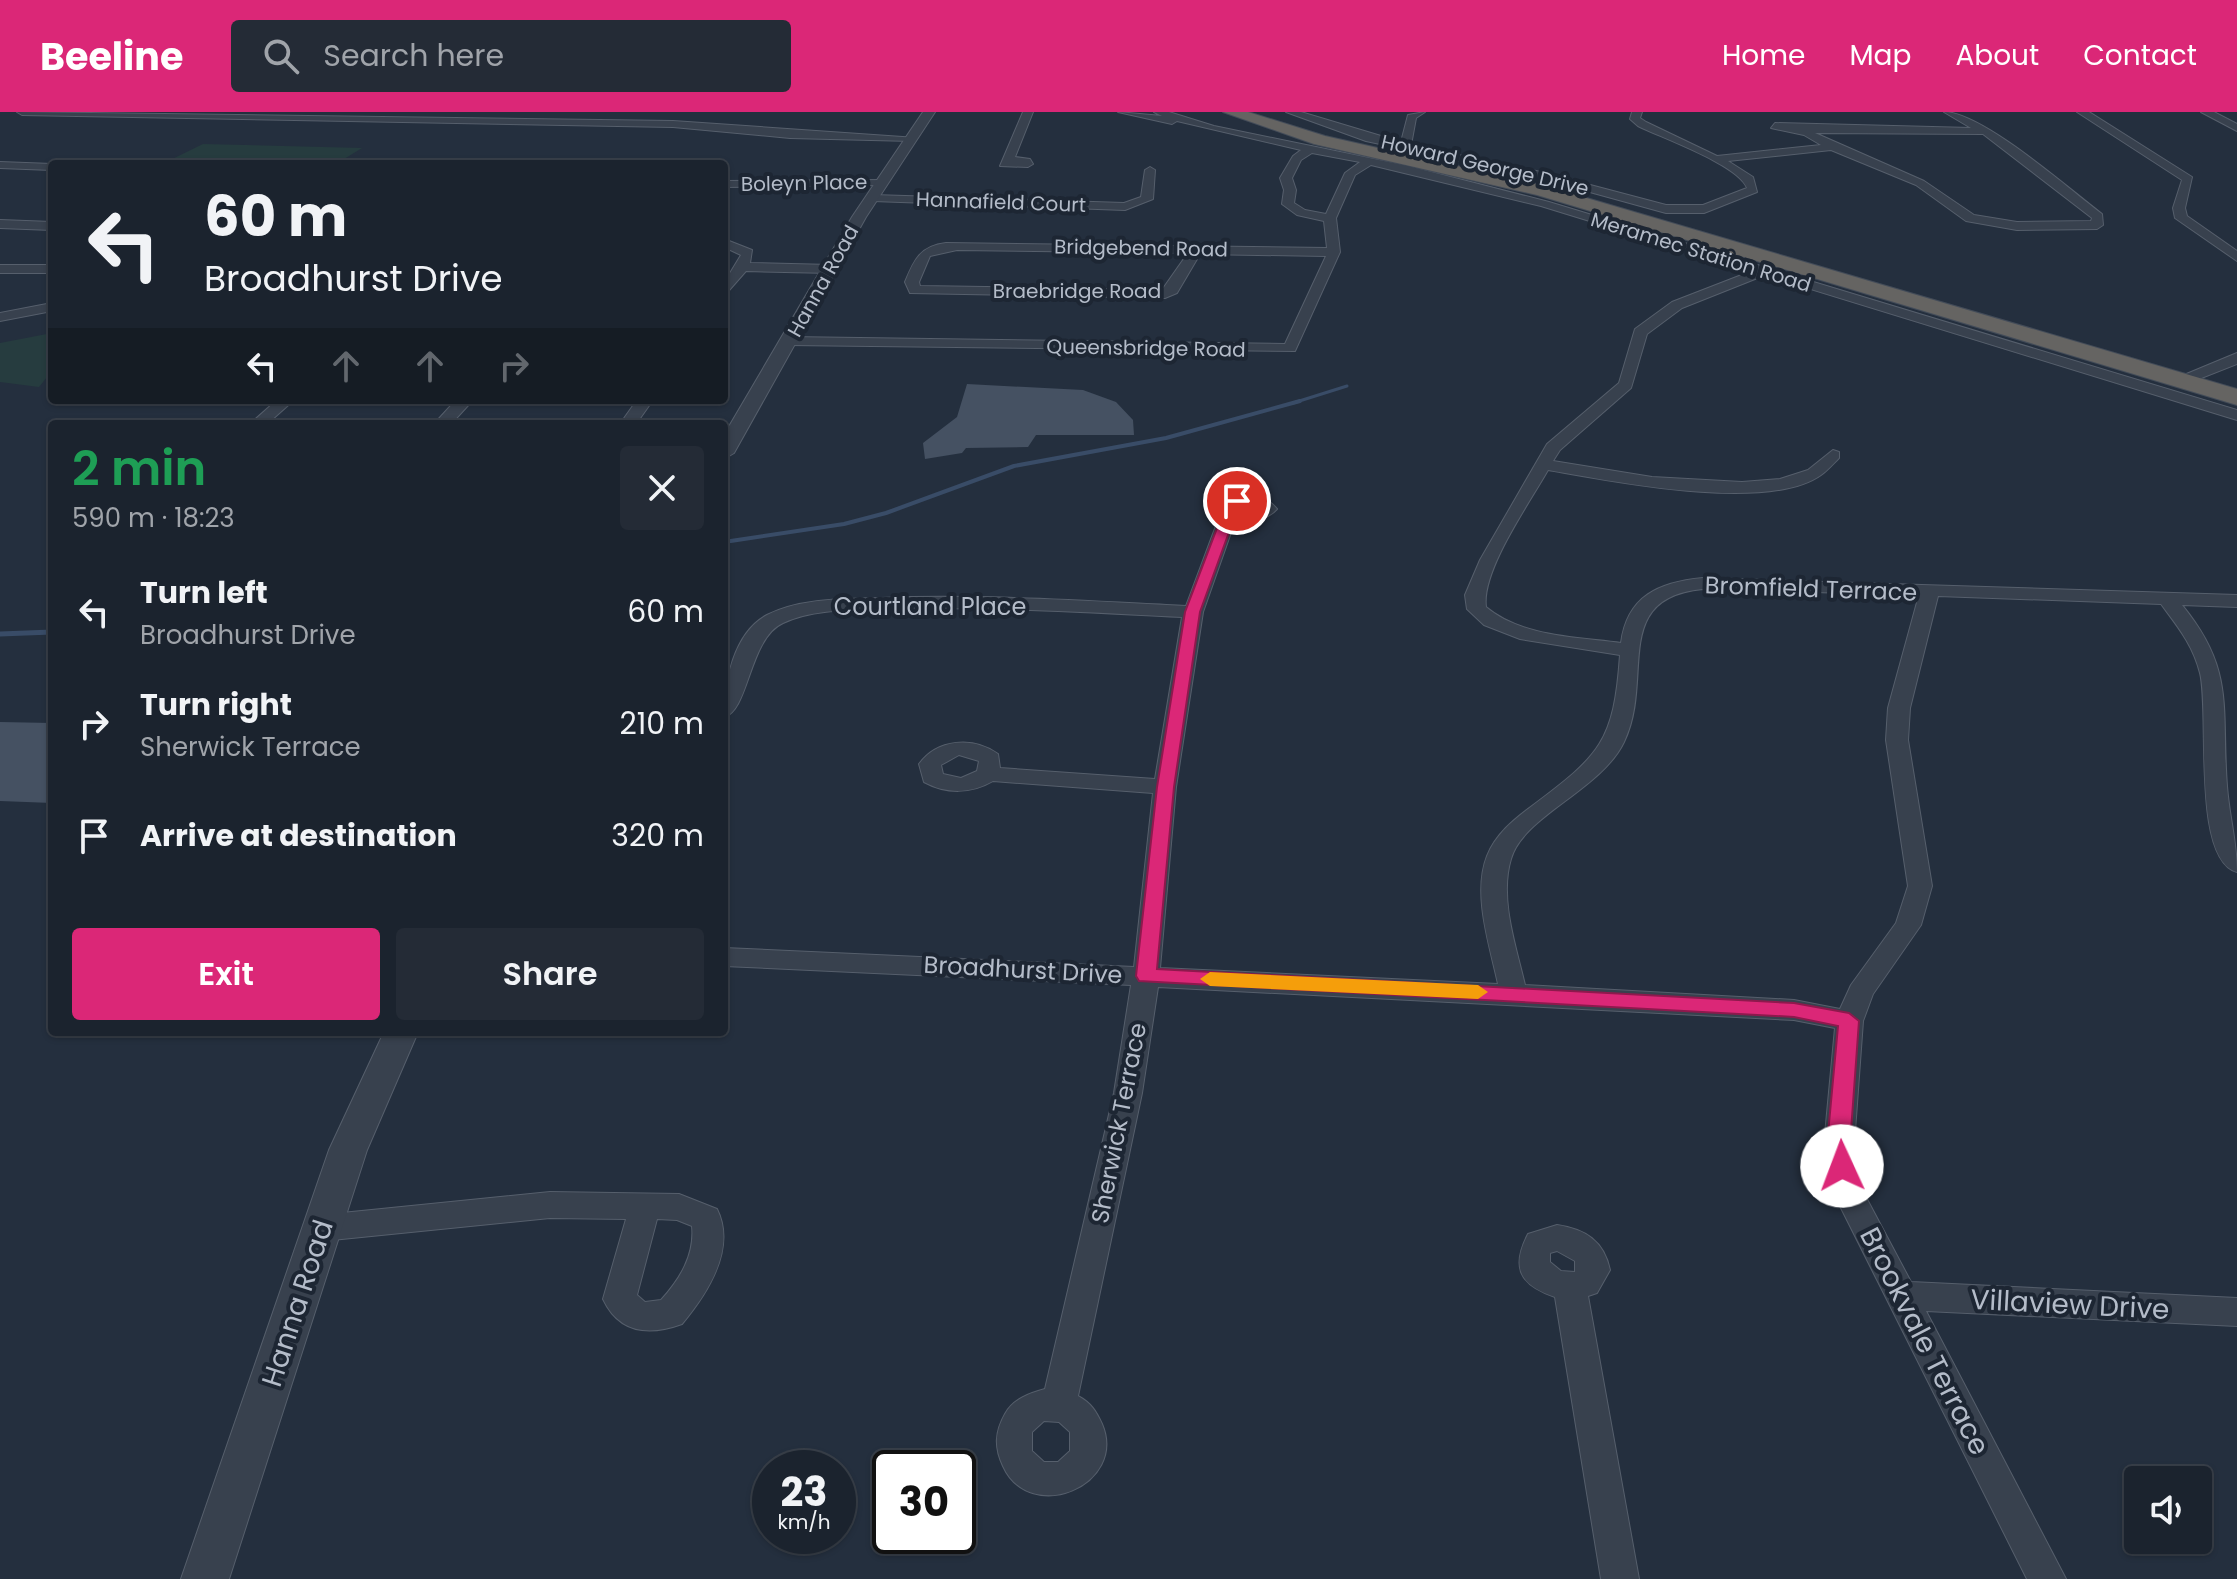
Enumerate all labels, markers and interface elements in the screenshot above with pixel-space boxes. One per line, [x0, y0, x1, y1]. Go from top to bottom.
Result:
search box [231, 20, 791, 92]
text: Beeline [40, 30, 183, 83]
icon: search [259, 34, 303, 78]
text: Search here [323, 34, 504, 77]
text: Home [1722, 36, 1805, 75]
text: Map [1849, 36, 1911, 75]
text: About [1955, 36, 2039, 75]
text: Contact [2083, 36, 2197, 75]
street label: Howard George Drive [1378, 127, 1592, 203]
street label: Boleyn Place [741, 168, 867, 198]
text: 60 m [204, 177, 347, 256]
street label: Hannafield Court [916, 185, 1086, 219]
icon: left [72, 192, 176, 296]
street label: Meramec Station Road [1588, 205, 1814, 299]
street label: Hanna Road [781, 220, 865, 342]
street label: Bridgebend Road [1054, 232, 1228, 264]
text: Broadhurst Drive [204, 253, 502, 304]
street label: Braebridge Road [993, 277, 1161, 305]
street label: Queensbridge Road [1046, 332, 1246, 364]
icon: left [240, 344, 284, 388]
icon: ahead [324, 344, 368, 388]
icon: ahead [408, 344, 452, 388]
icon: right [492, 344, 536, 388]
text: 2 min [72, 435, 206, 502]
button: close [620, 446, 704, 530]
pin [1203, 467, 1271, 535]
icon: arrive [1215, 479, 1259, 523]
text: 590 m · 18:23 [72, 500, 235, 536]
street label: Bromfield Terrace [1704, 568, 1918, 609]
text: Turn left [140, 571, 268, 614]
icon: left [72, 590, 116, 634]
text: 60 m [627, 590, 704, 633]
street label: Courtland Place [834, 590, 1026, 623]
text: Broadhurst Drive [140, 617, 356, 653]
text: Turn right [140, 683, 292, 726]
icon: right [72, 702, 116, 746]
text: 210 m [619, 702, 704, 745]
text: Sherwick Terrace [140, 729, 361, 765]
icon: arrive [72, 814, 116, 858]
text: Arrive at destination [140, 814, 457, 857]
text: 320 m [611, 814, 704, 857]
button: Exit [72, 928, 380, 1020]
button: Share [396, 928, 704, 1020]
street label: Broadhurst Drive [923, 948, 1123, 991]
street label: Sherwick Terrace [1083, 1020, 1154, 1226]
position arrow [1800, 1124, 1884, 1208]
street label: Hanna Road [252, 1215, 343, 1392]
street label: Brookvale Terrace [1850, 1221, 1999, 1462]
street label: Villaview Drive [1970, 1280, 2170, 1329]
speed limit sign: 30 [872, 1450, 976, 1554]
text: 23 [780, 1464, 828, 1520]
map controls [2124, 1466, 2212, 1554]
button: sound [2124, 1466, 2212, 1554]
text: km/h [777, 1508, 831, 1536]

